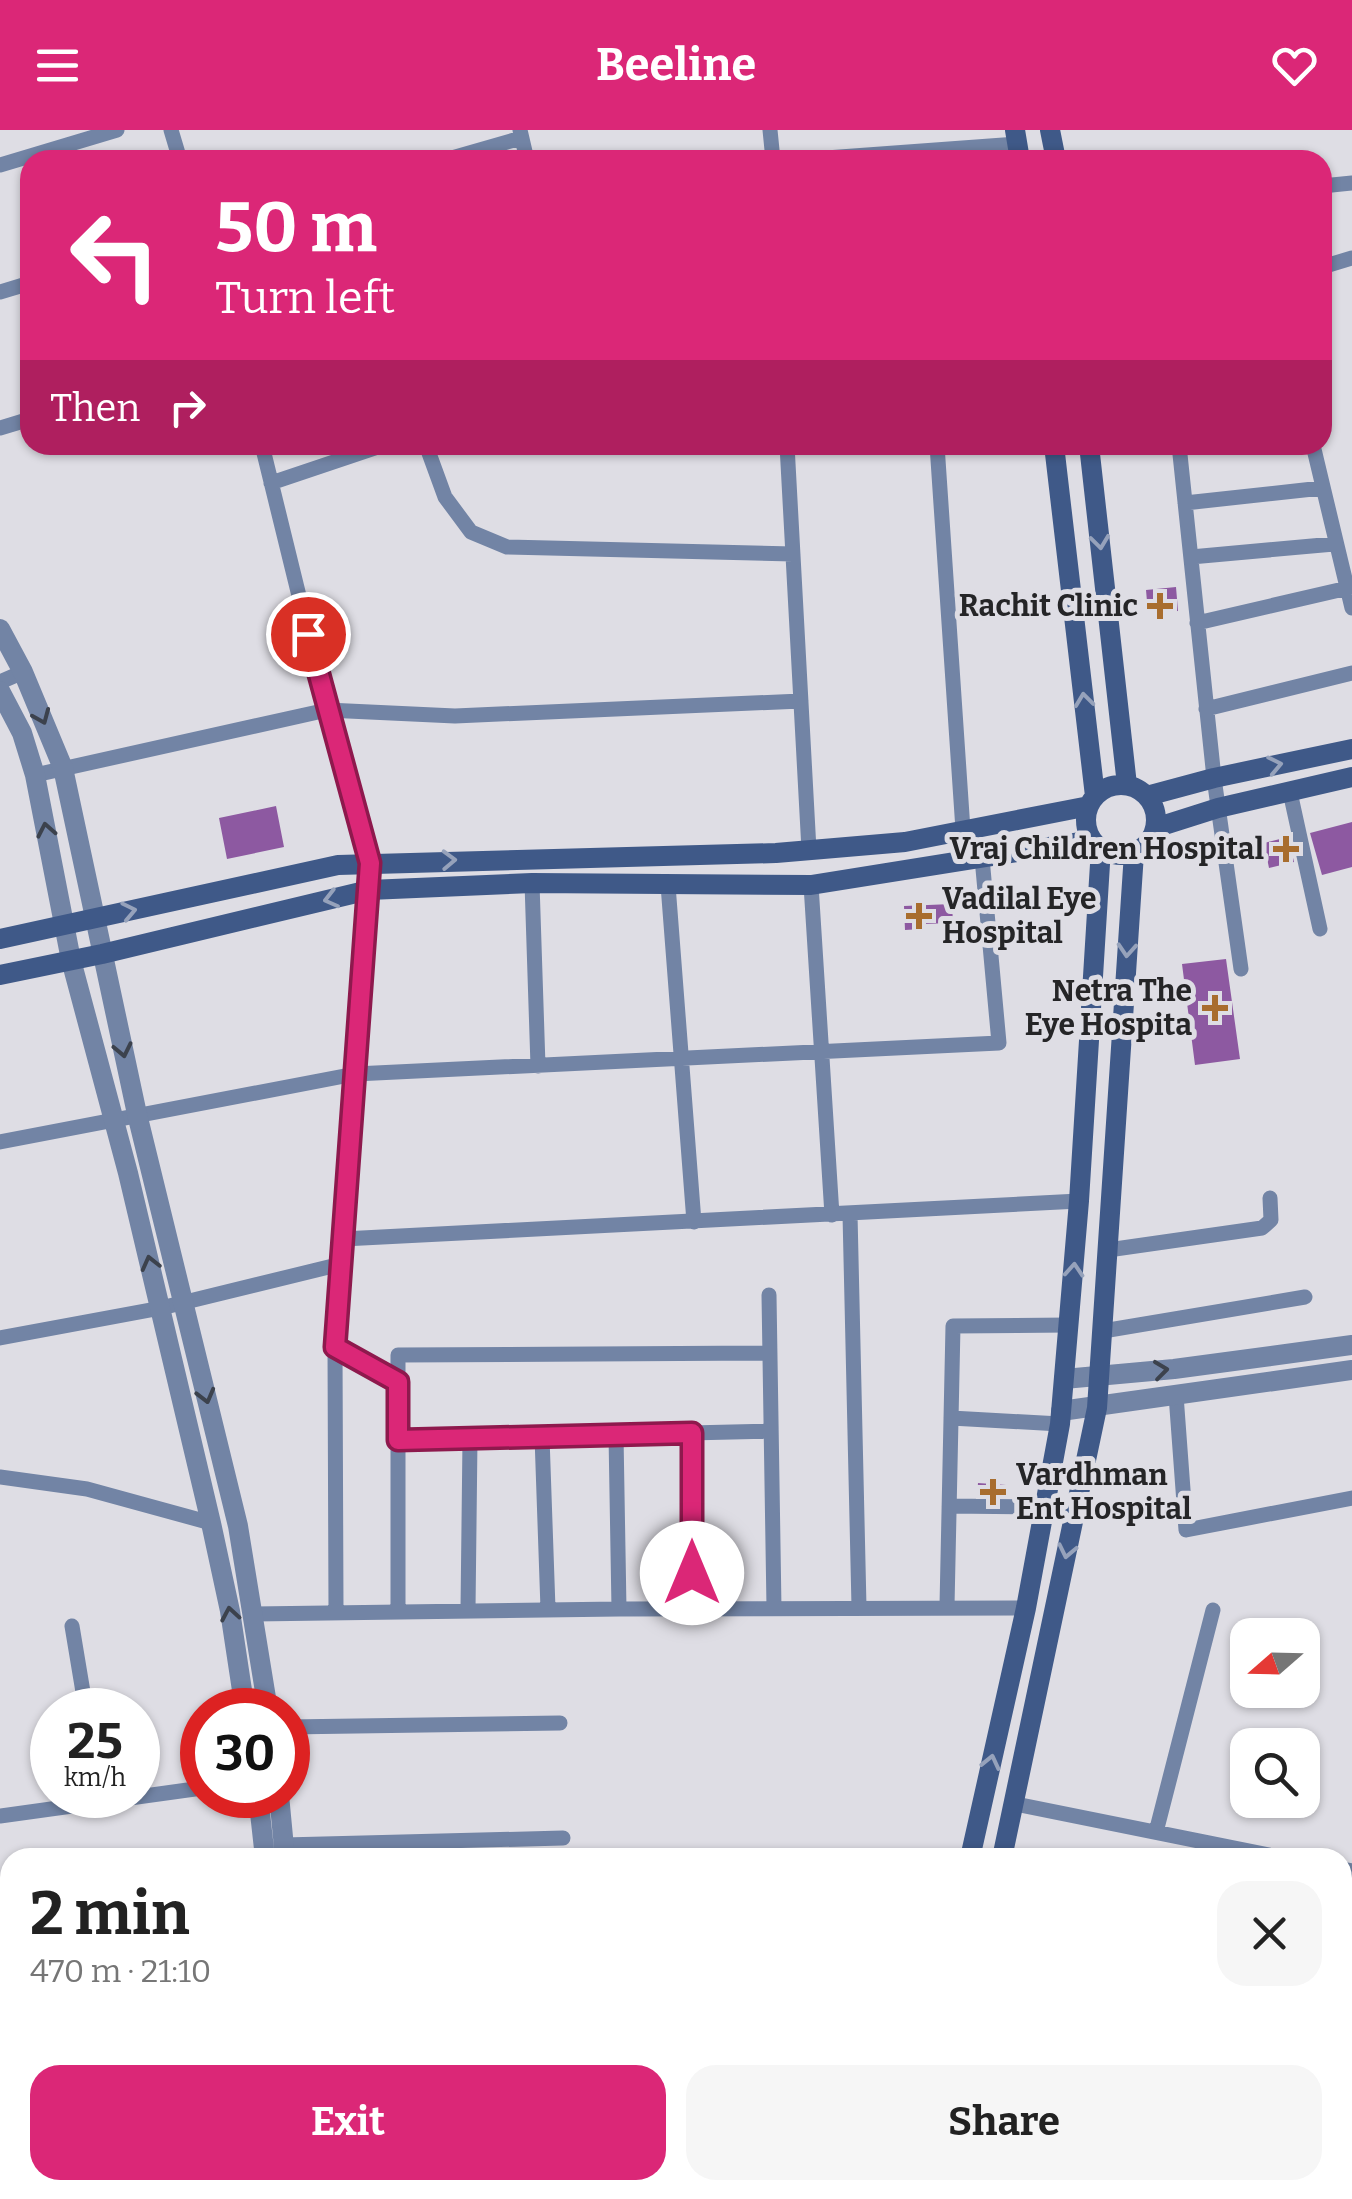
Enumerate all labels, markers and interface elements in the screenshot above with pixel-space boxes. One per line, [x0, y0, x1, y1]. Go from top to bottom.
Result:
icon: menu [30, 38, 85, 93]
text: Beeline [596, 38, 756, 92]
icon: heart [1267, 38, 1322, 93]
text: 50 m [215, 186, 377, 270]
icon: left [50, 190, 180, 320]
text: Turn left [215, 271, 395, 325]
icon: right [160, 380, 215, 435]
text: Then [50, 385, 140, 431]
one-way arrow [1089, 534, 1110, 550]
place label: Rachit Clinic [959, 588, 1138, 624]
pin [266, 592, 351, 677]
marker: Rachit Clinic [1147, 593, 1173, 619]
icon: arrive [281, 607, 336, 662]
one-way arrow [1074, 691, 1095, 707]
one-way arrow [30, 707, 50, 725]
one-way arrow [1267, 756, 1284, 777]
one-way arrow [36, 822, 57, 839]
place label: Vraj Children Hospital [950, 831, 1264, 867]
marker: Vraj Children Hospital [1273, 836, 1299, 862]
one-way arrow [442, 850, 458, 871]
place label: Vadilal Eye Hospital [942, 881, 1097, 951]
one-way arrow [323, 887, 340, 908]
one-way arrow [121, 901, 138, 922]
marker: Vadilal Eye Hospital [906, 903, 932, 929]
one-way arrow [1117, 943, 1139, 959]
place label: Netra The Eye Hospita [1025, 973, 1192, 1043]
marker: Netra The Eye Hospita [1202, 995, 1228, 1021]
one-way arrow [111, 1041, 132, 1058]
one-way arrow [141, 1255, 162, 1272]
one-way arrow [1062, 1262, 1084, 1278]
one-way arrow [1154, 1360, 1170, 1381]
one-way arrow [195, 1387, 216, 1404]
place label: Vardhman Ent Hospital [1016, 1457, 1191, 1527]
marker: Vardhman Ent Hospital [980, 1479, 1006, 1505]
position arrow [640, 1521, 744, 1625]
one-way arrow [1058, 1542, 1079, 1559]
one-way arrow [220, 1605, 241, 1622]
north arrow [1230, 1618, 1320, 1708]
map controls [1230, 1618, 1320, 1818]
speed limit sign: 30 [180, 1688, 310, 1818]
text: 25 [67, 1711, 123, 1771]
button: search [1230, 1728, 1320, 1818]
one-way arrow [979, 1754, 1000, 1771]
text: km/h [64, 1763, 126, 1793]
text: 2 min [30, 1878, 190, 1950]
button: close [1217, 1881, 1322, 1986]
text: 470 m · 21:10 [30, 1952, 211, 1990]
button: Exit [30, 2065, 666, 2180]
button: Share [686, 2065, 1322, 2180]

